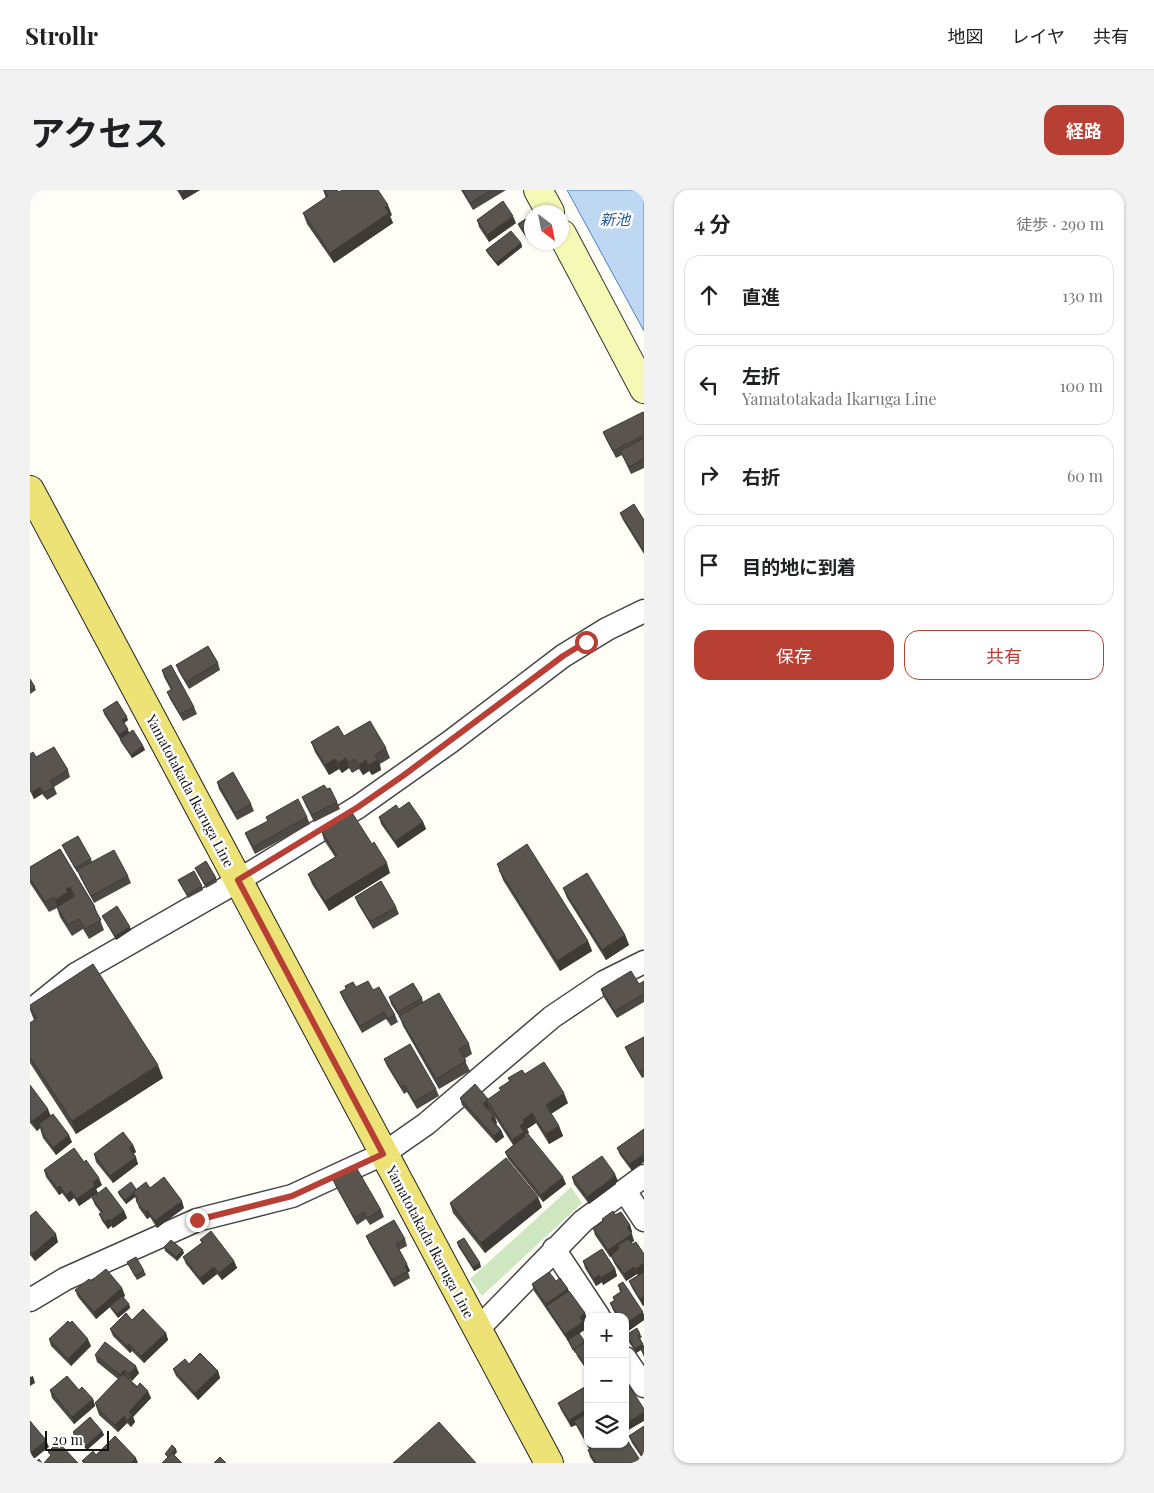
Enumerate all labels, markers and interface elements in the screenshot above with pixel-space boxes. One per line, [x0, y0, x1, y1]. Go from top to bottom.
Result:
text: Strollr [25, 19, 98, 51]
text: 地図 [948, 24, 984, 48]
text: レイヤ [1012, 24, 1065, 48]
text: 共有 [1093, 24, 1129, 48]
button: 経路 [1044, 105, 1124, 155]
text: アクセス [30, 108, 168, 155]
north arrow [524, 205, 569, 250]
water label: 新池 [600, 209, 632, 229]
text: 4 分 [694, 209, 731, 237]
text: 徒歩 · 290 m [1016, 213, 1104, 234]
icon: ahead [695, 281, 723, 309]
text: 直進 [742, 283, 780, 309]
text: 130 m [1062, 285, 1103, 306]
text: 左折 [742, 362, 780, 388]
icon: left [695, 371, 723, 399]
text: 100 m [1060, 375, 1103, 396]
text: Yamatotakada Ikaruga Line [742, 388, 937, 409]
icon: right [695, 461, 723, 489]
text: 右折 [742, 463, 780, 489]
text: 60 m [1067, 465, 1103, 486]
icon: arrive [695, 551, 723, 579]
text: 目的地に到着 [742, 553, 856, 579]
button: 保存 [694, 630, 894, 680]
button: 共有 [904, 630, 1104, 680]
route start [575, 631, 598, 654]
street label: Yamatotakada Ikaruga Line [142, 710, 239, 870]
street label: Yamatotakada Ikaruga Line [382, 1161, 479, 1321]
route end [186, 1209, 209, 1232]
map controls [584, 1313, 629, 1448]
button: + [584, 1313, 629, 1358]
button: − [584, 1358, 629, 1403]
button: layers [584, 1403, 629, 1448]
scale bar [45, 1428, 109, 1451]
text: 20 m [52, 1430, 83, 1449]

